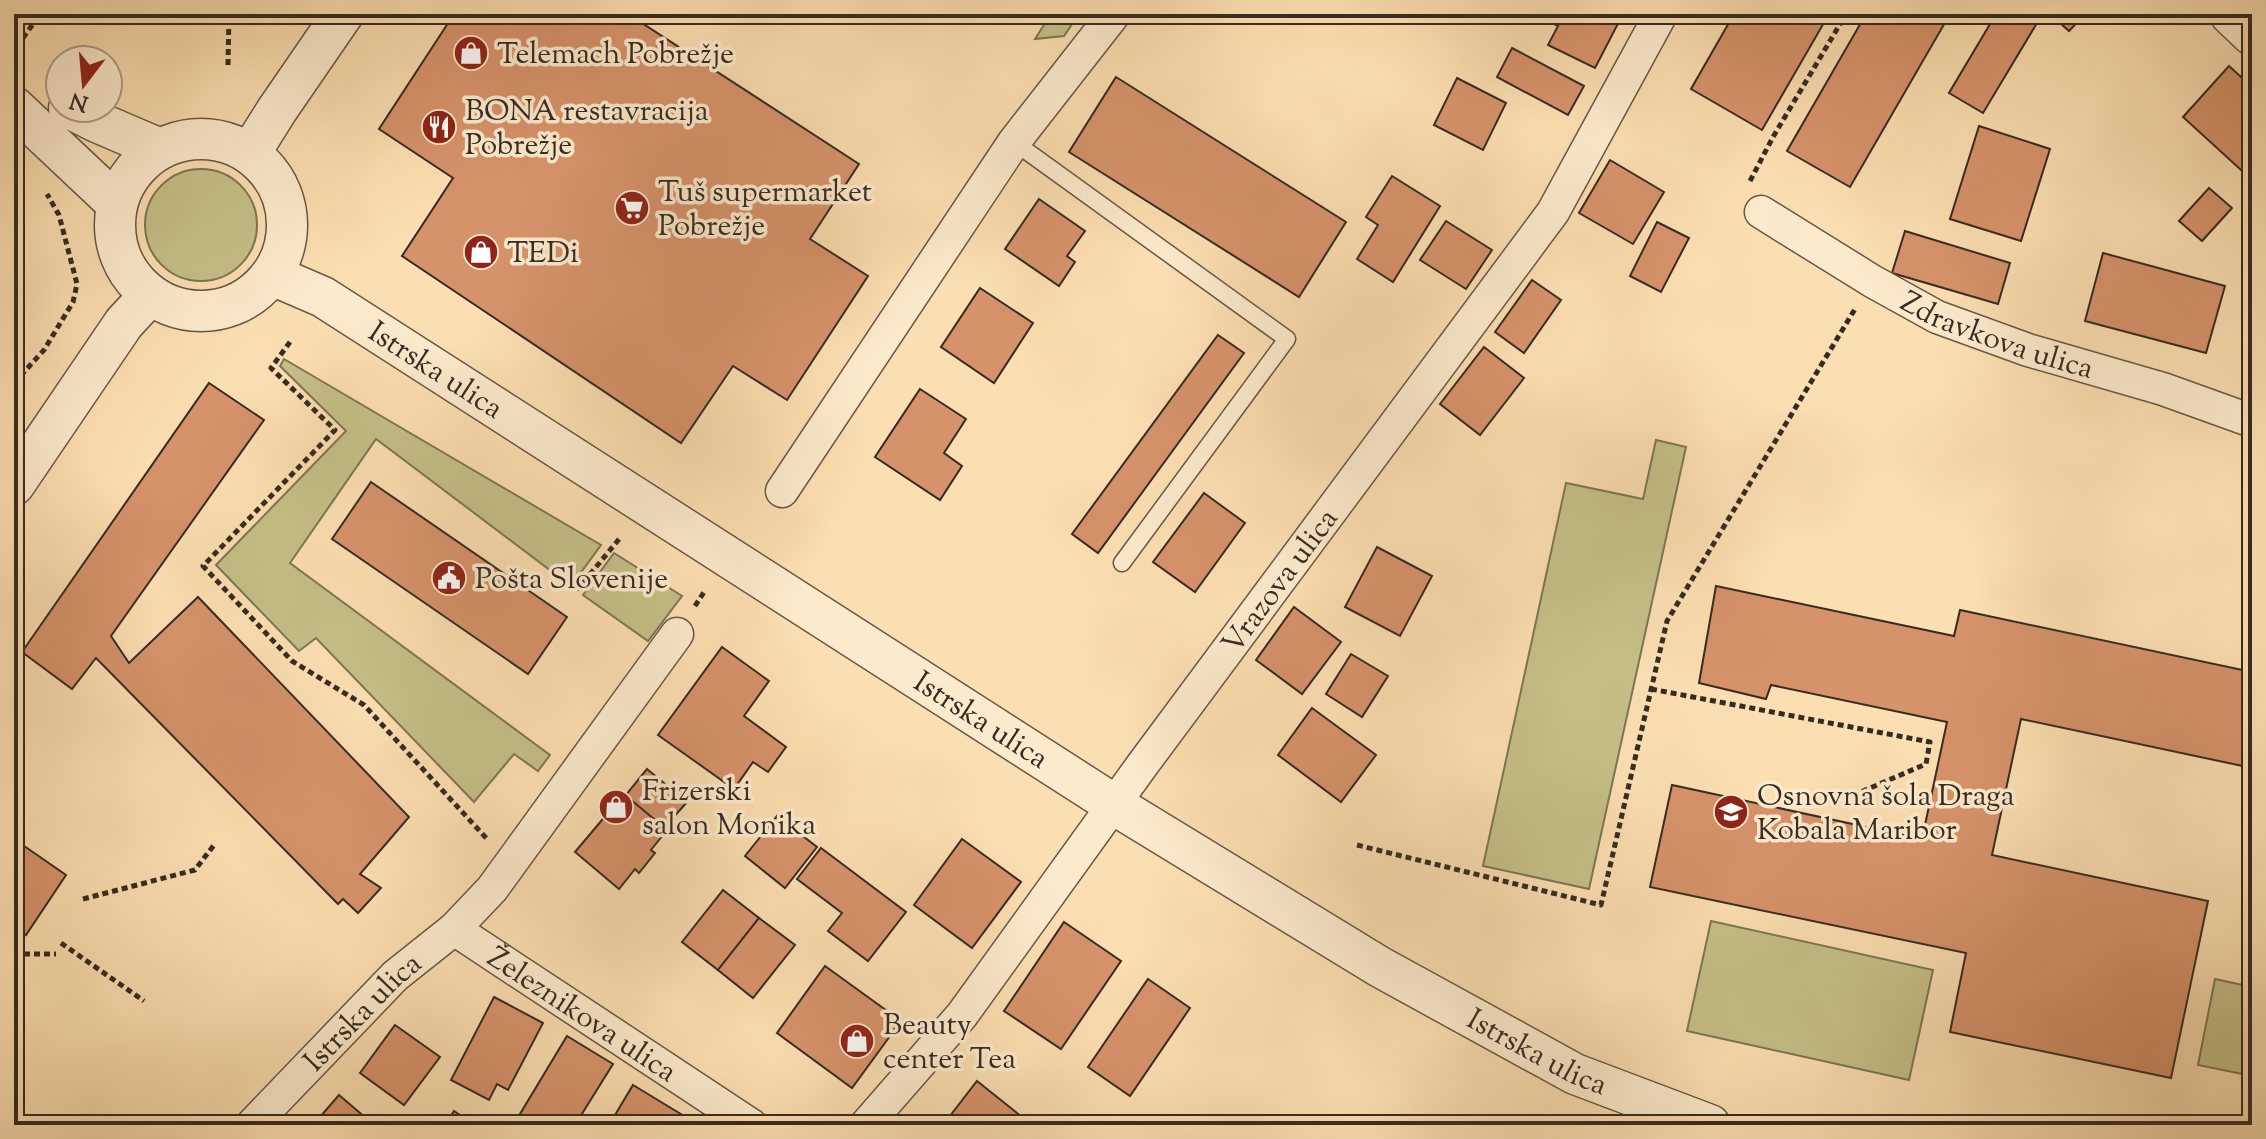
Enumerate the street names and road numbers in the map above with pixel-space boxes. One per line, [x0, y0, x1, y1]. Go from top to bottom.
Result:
street label: Zdravkova ulica [1892, 282, 2098, 392]
street label: Istrska ulica [359, 312, 511, 431]
street label: Vrazova ulica [1213, 500, 1350, 664]
street label: Istrska ulica [904, 662, 1056, 781]
street label: Železnikova ulica [478, 938, 685, 1094]
street label: Istrska ulica [295, 944, 432, 1083]
street label: Istrska ulica [1458, 1000, 1613, 1108]

